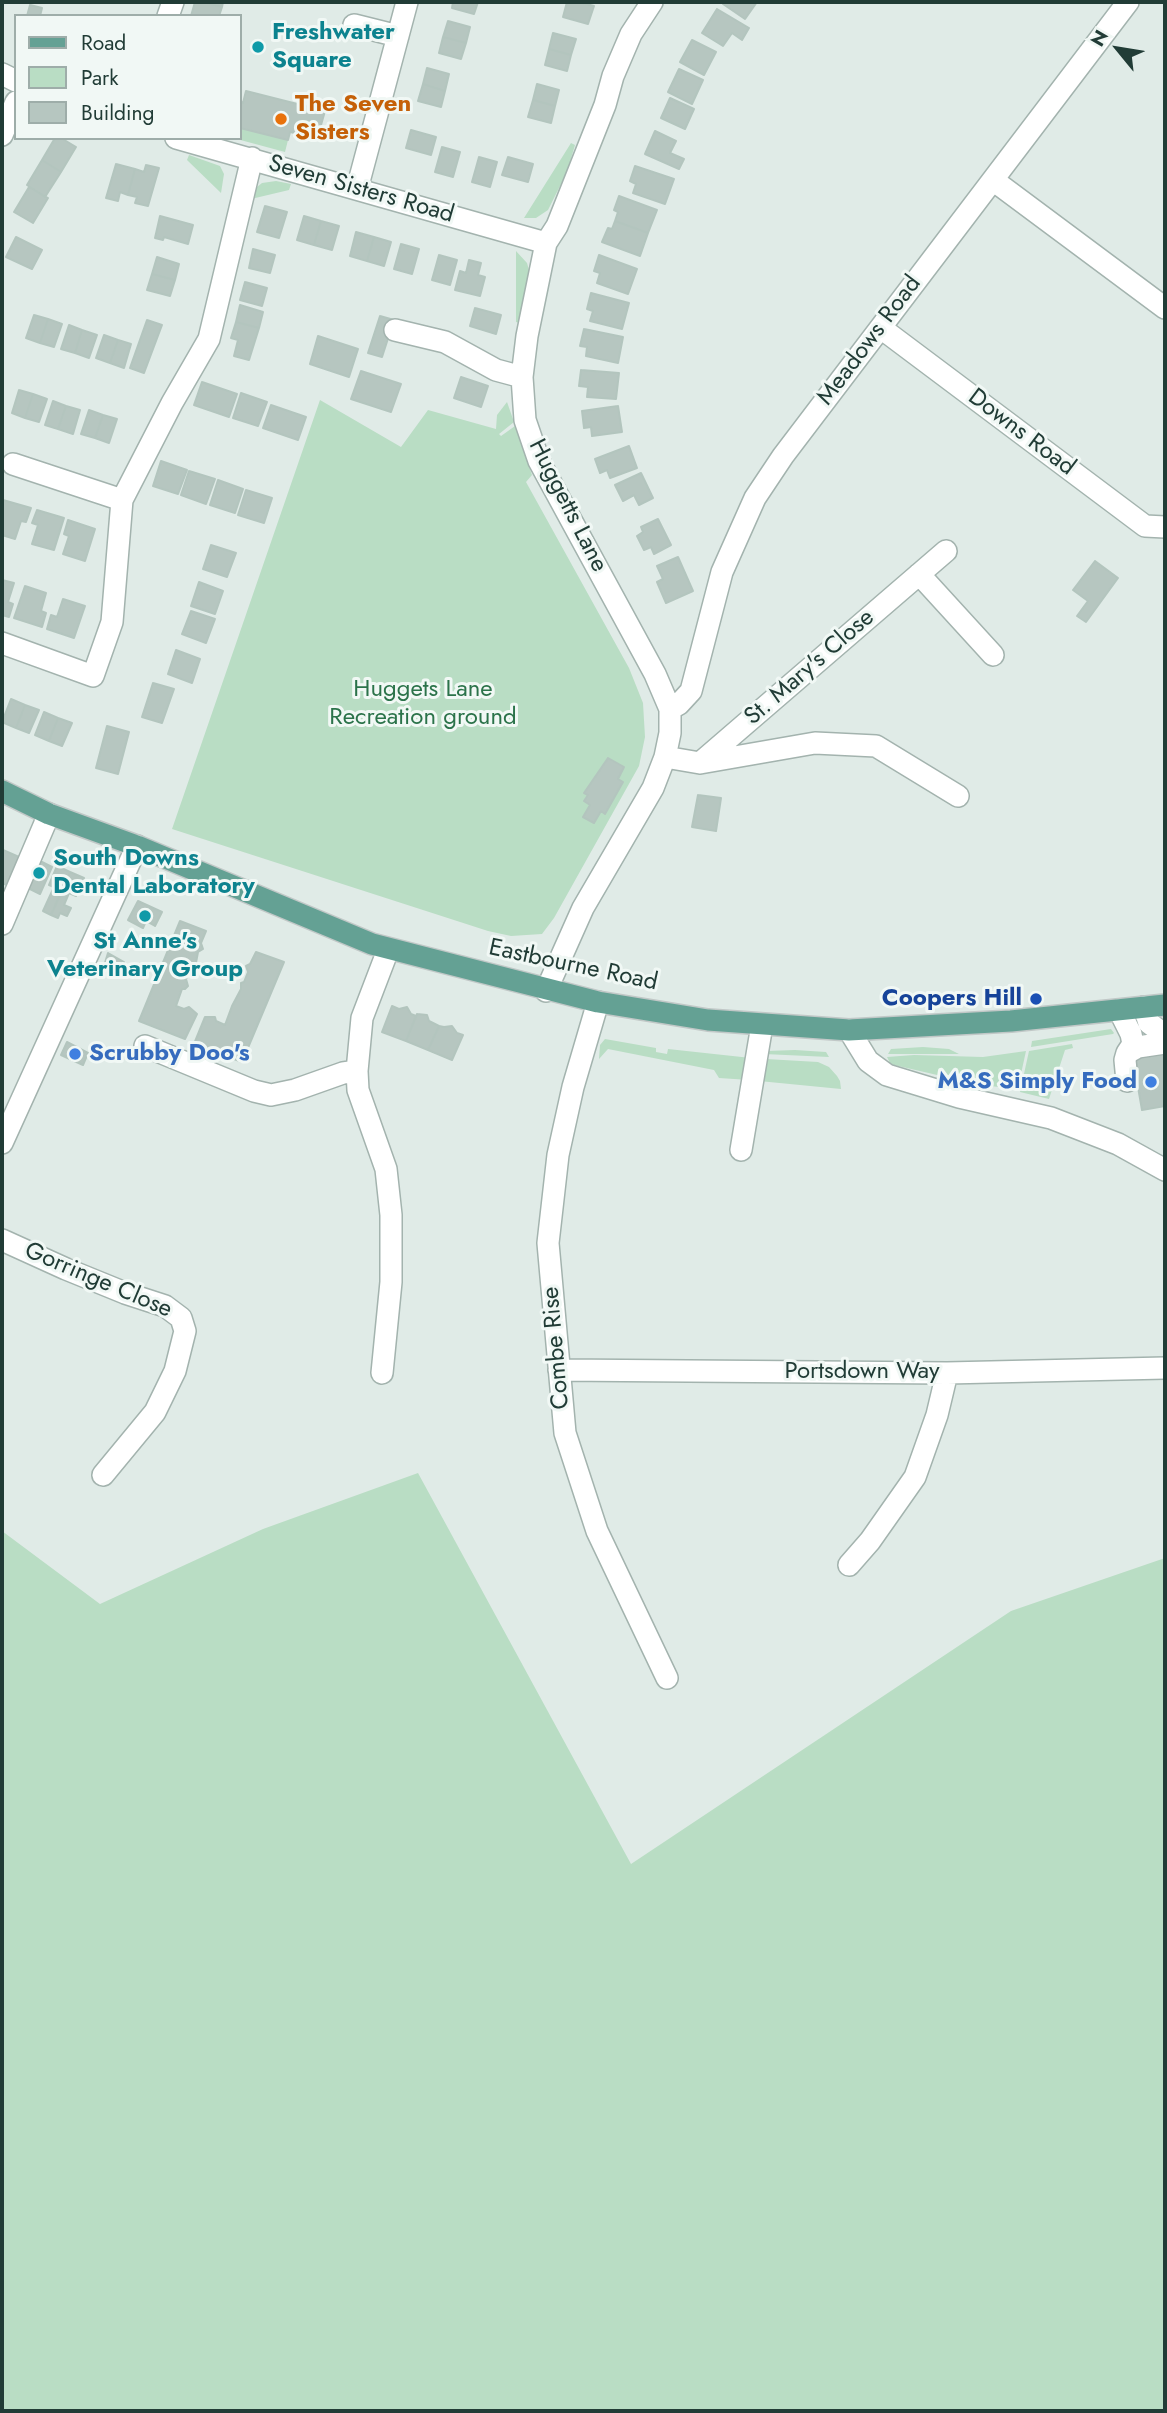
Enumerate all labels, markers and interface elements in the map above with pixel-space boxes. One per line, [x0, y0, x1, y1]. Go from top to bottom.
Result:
legend [14, 14, 242, 140]
north arrow [1083, 14, 1153, 84]
place label: Freshwater Square [272, 19, 395, 75]
text: N [1084, 25, 1115, 52]
text: Road [81, 28, 126, 58]
marker: Freshwater Square [250, 39, 266, 55]
text: Park [81, 63, 118, 93]
place label: The Seven Sisters [295, 91, 411, 147]
text: Building [81, 98, 154, 128]
marker: The Seven Sisters [273, 111, 289, 127]
street label: Seven Sisters Road [265, 150, 457, 230]
street label: Meadows Road [812, 271, 928, 411]
street label: Downs Road [962, 383, 1080, 483]
street label: Huggetts Lane [521, 435, 613, 577]
street label: St. Mary's Close [739, 604, 881, 732]
park label: Huggets Lane Recreation ground [329, 676, 517, 732]
place label: South Downs Dental Laboratory [53, 845, 255, 901]
marker: South Downs Dental Laboratory [31, 865, 47, 881]
marker: St Anne's Veterinary Group [137, 908, 153, 924]
place label: St Anne's Veterinary Group [47, 928, 243, 984]
street label: Eastbourne Road [486, 934, 660, 998]
place label: Coopers Hill [882, 985, 1022, 1013]
marker: Coopers Hill [1028, 991, 1044, 1007]
place label: Scrubby Doo's [89, 1040, 250, 1068]
marker: Scrubby Doo's [67, 1046, 83, 1062]
place label: M&S Simply Food [937, 1068, 1137, 1096]
marker: M&S Simply Food [1143, 1074, 1159, 1090]
street label: Gorringe Close [20, 1237, 176, 1325]
street label: Combe Rise [537, 1285, 577, 1411]
street label: Portsdown Way [784, 1358, 940, 1386]

